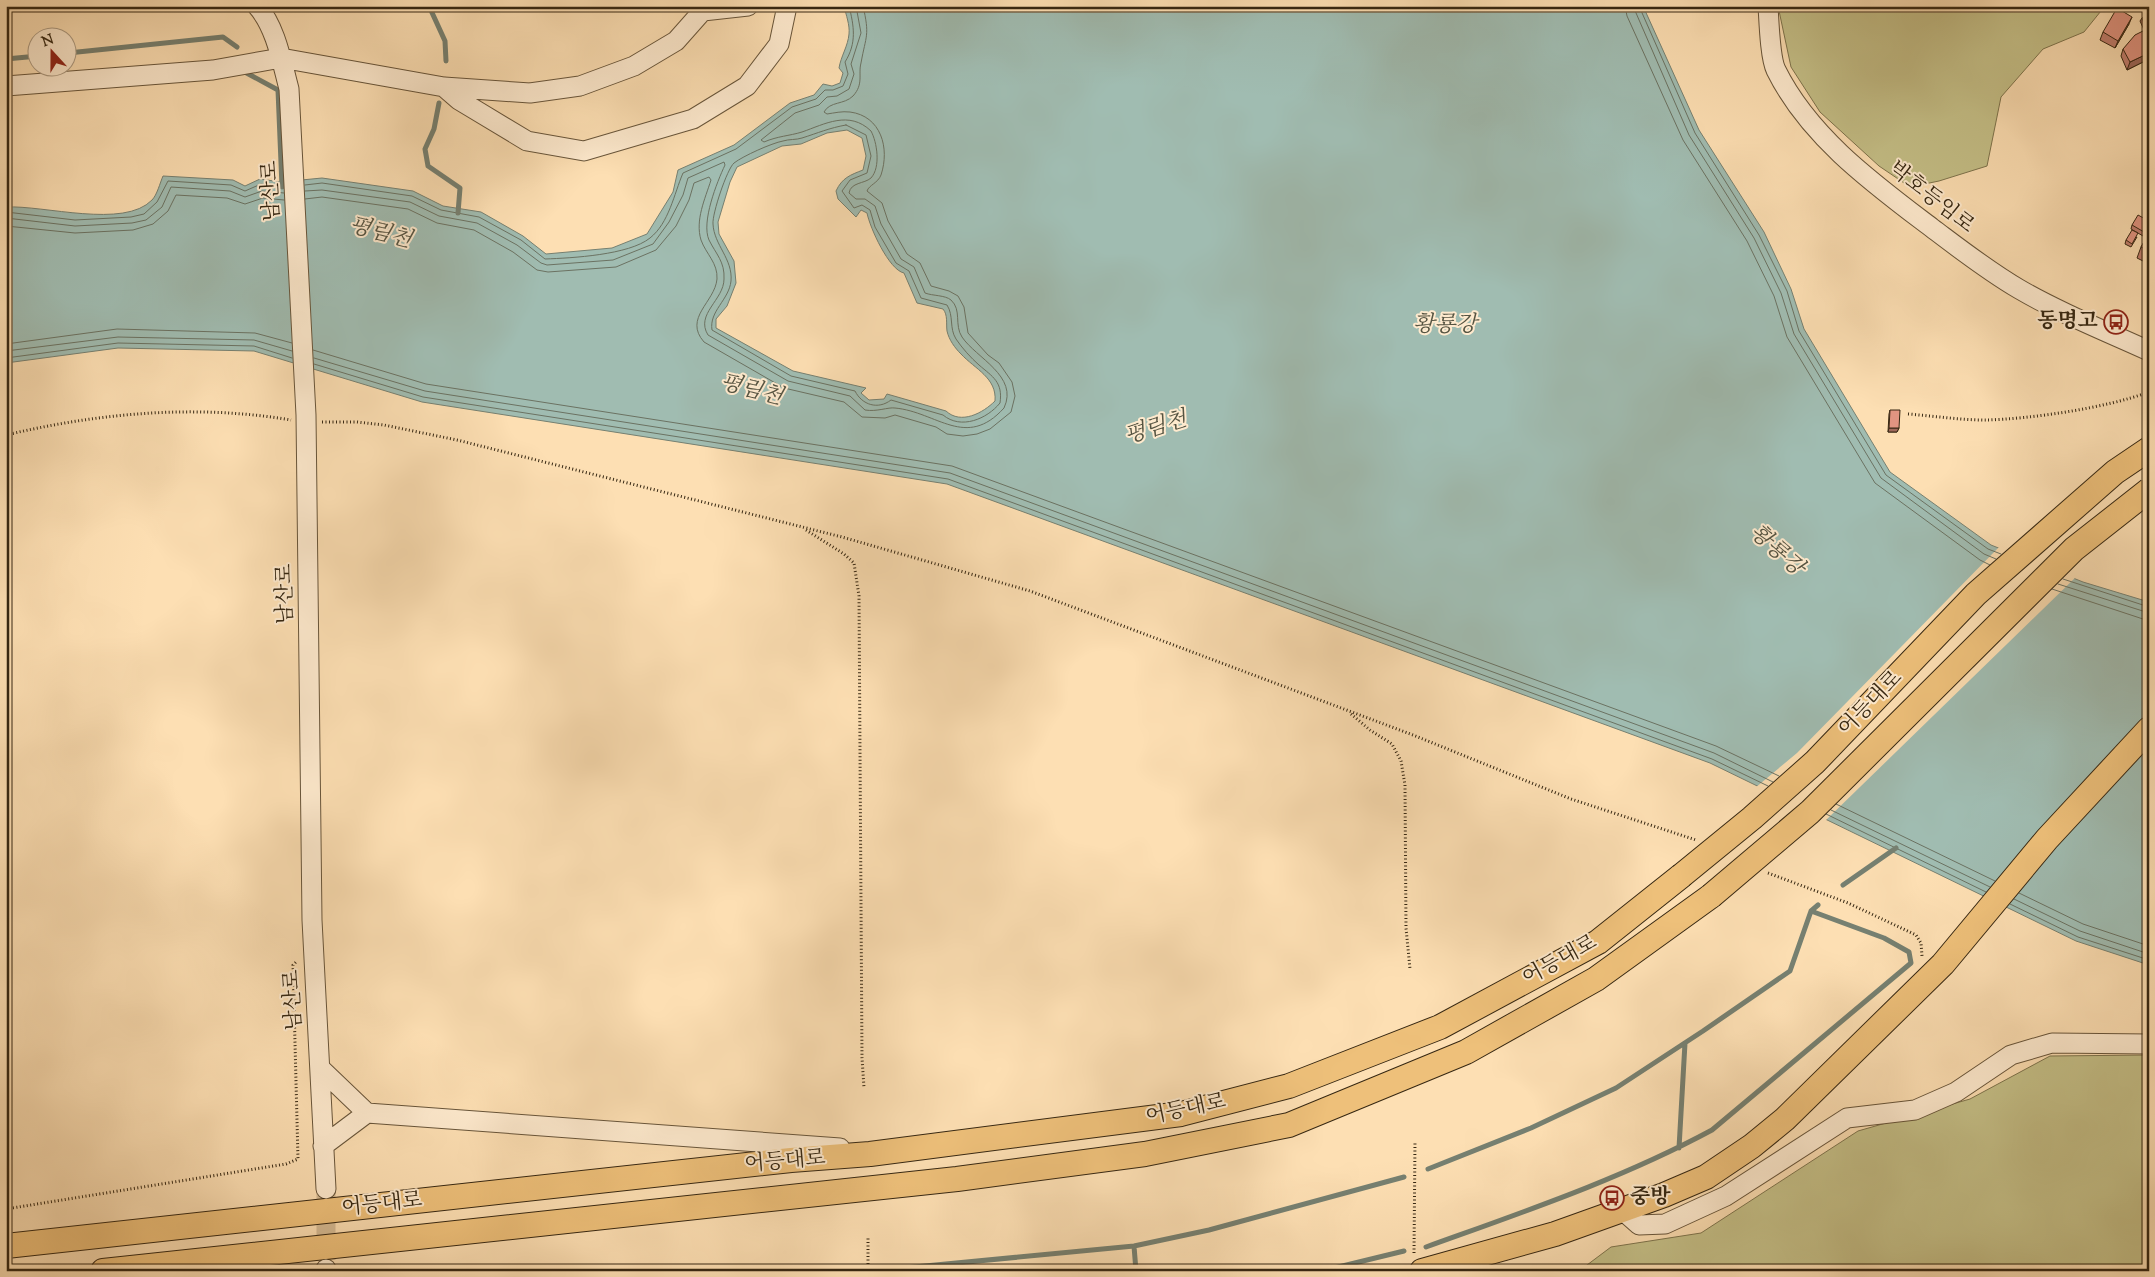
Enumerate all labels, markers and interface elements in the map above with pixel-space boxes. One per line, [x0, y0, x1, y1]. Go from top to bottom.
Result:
north arrow [28, 28, 78, 78]
text: N [39, 30, 57, 53]
street label: 박호등임로 [1882, 155, 1980, 241]
street label: 남산로 [255, 160, 289, 222]
water label: 평림천 [345, 210, 417, 258]
place label: 동명고 [2037, 307, 2098, 337]
bus stop icon: 동명고 [2103, 309, 2129, 335]
water label: 황룡강 [1413, 310, 1481, 342]
water label: 평림천 [716, 367, 788, 415]
water label: 평림천 [1121, 404, 1193, 454]
water label: 황룡강 [1742, 518, 1813, 587]
street label: 남산로 [270, 563, 302, 625]
street label: 어등대로 [1832, 664, 1910, 744]
street label: 어등대로 [1517, 928, 1603, 994]
street label: 남산로 [277, 969, 311, 1031]
street label: 어등대로 [1143, 1087, 1229, 1133]
street label: 어등대로 [743, 1144, 827, 1180]
place label: 중방 [1630, 1183, 1671, 1213]
bus stop icon: 중방 [1599, 1185, 1625, 1211]
street label: 어등대로 [340, 1186, 424, 1224]

